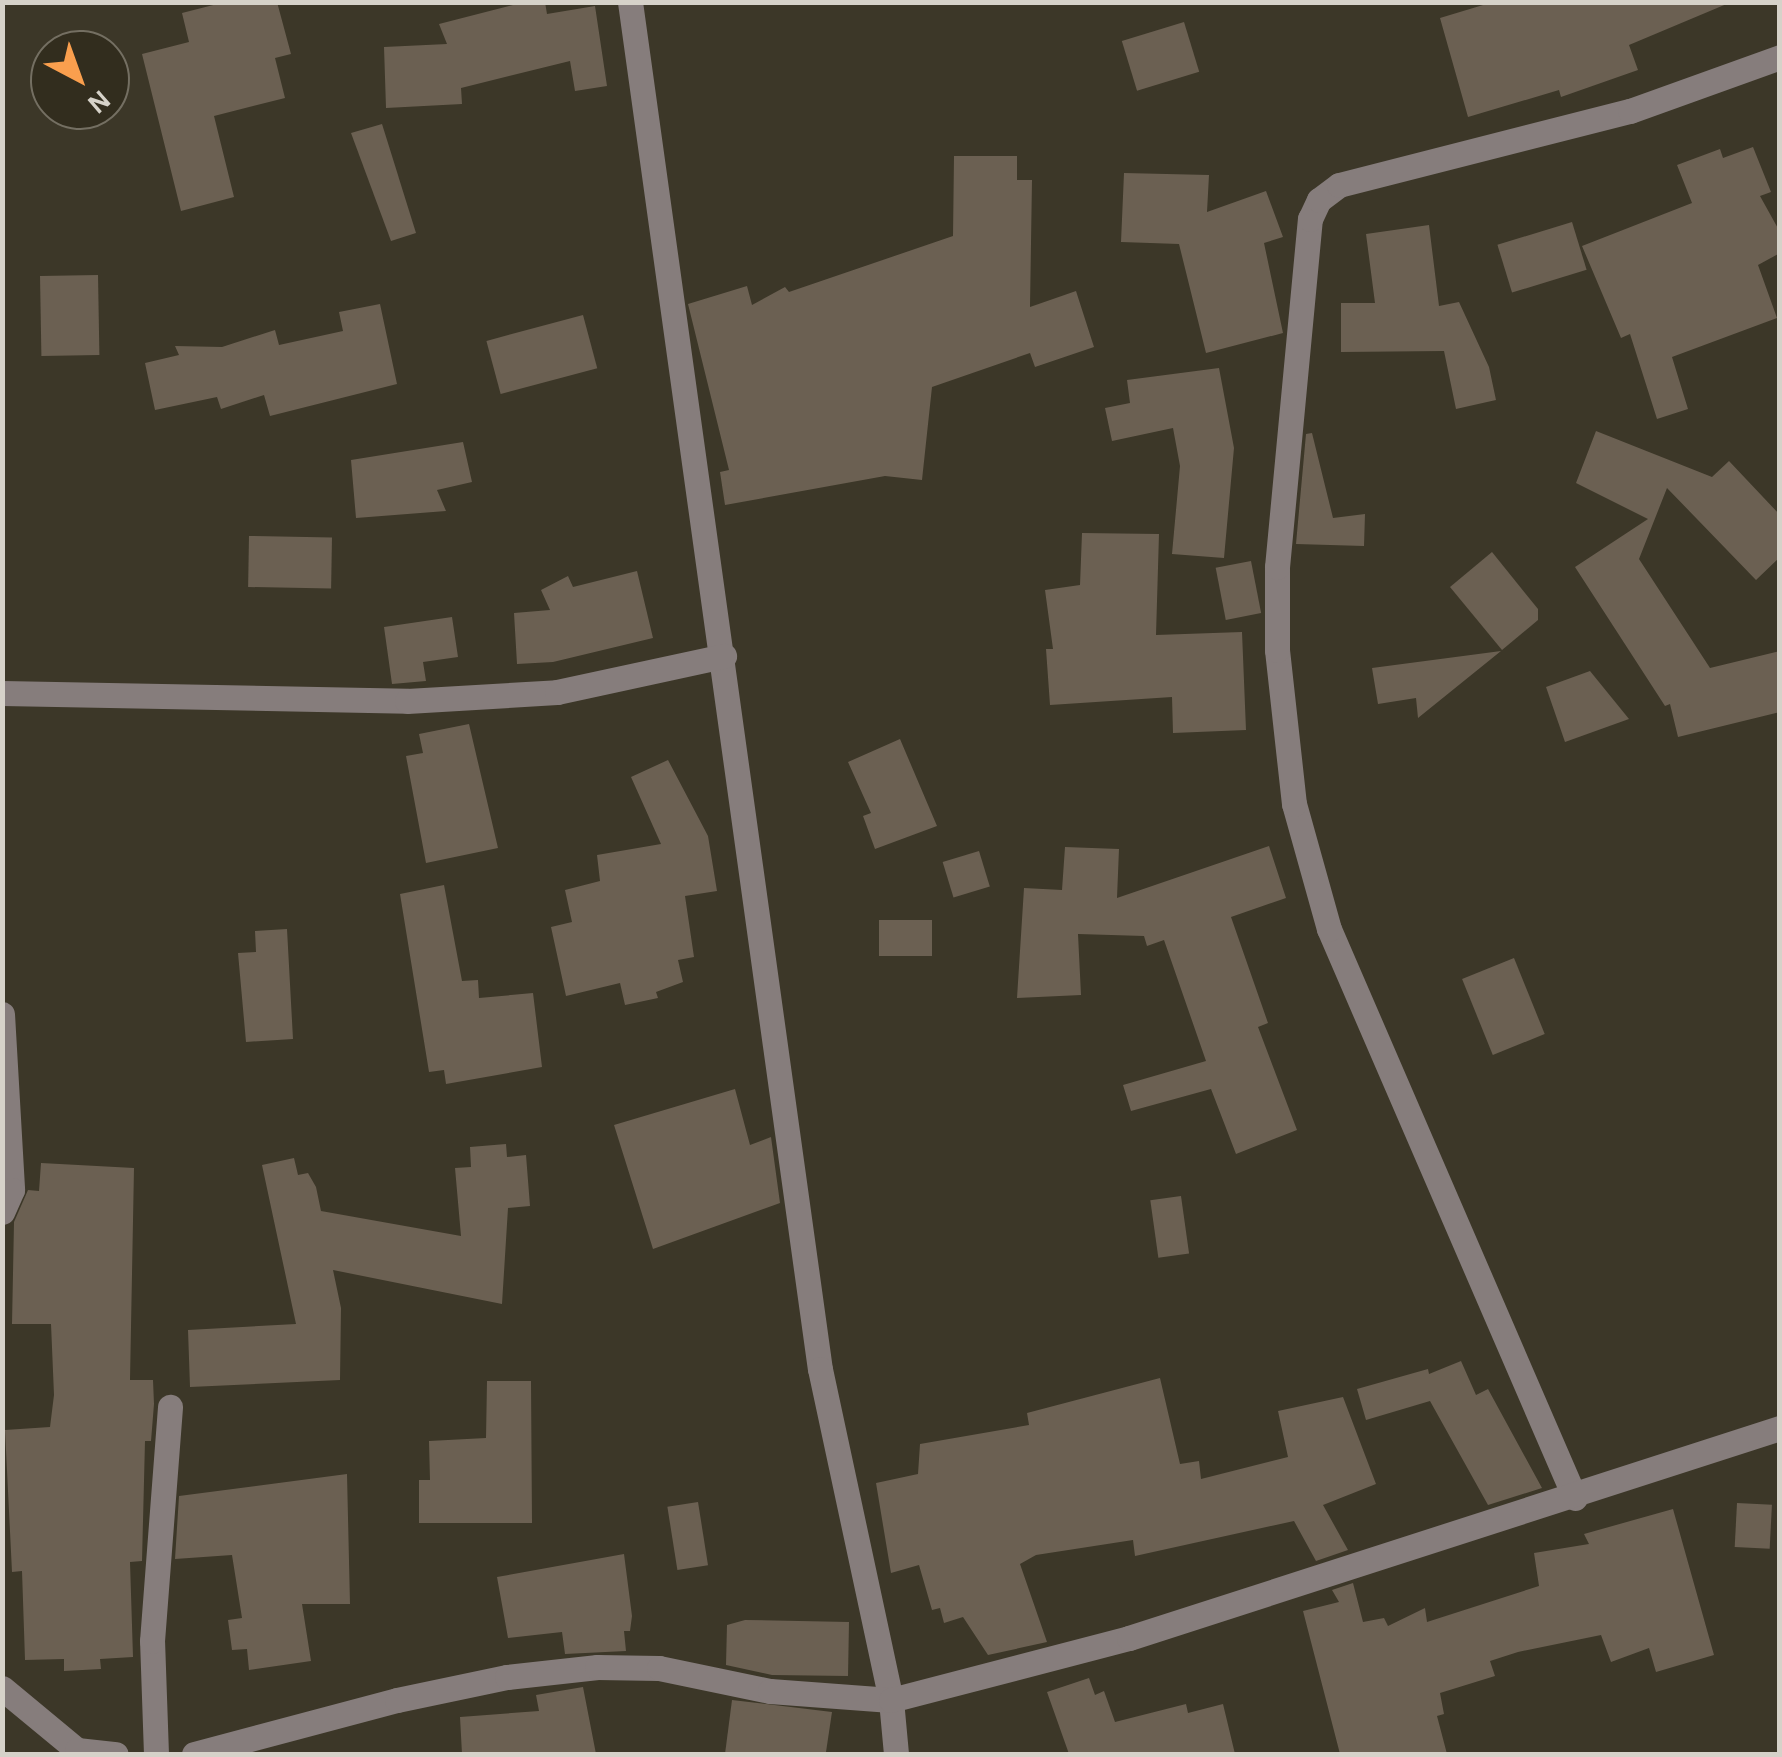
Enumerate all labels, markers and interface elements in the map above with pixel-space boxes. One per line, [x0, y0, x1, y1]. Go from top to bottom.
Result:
north arrow [30, 30, 130, 130]
text: N [82, 84, 115, 118]

